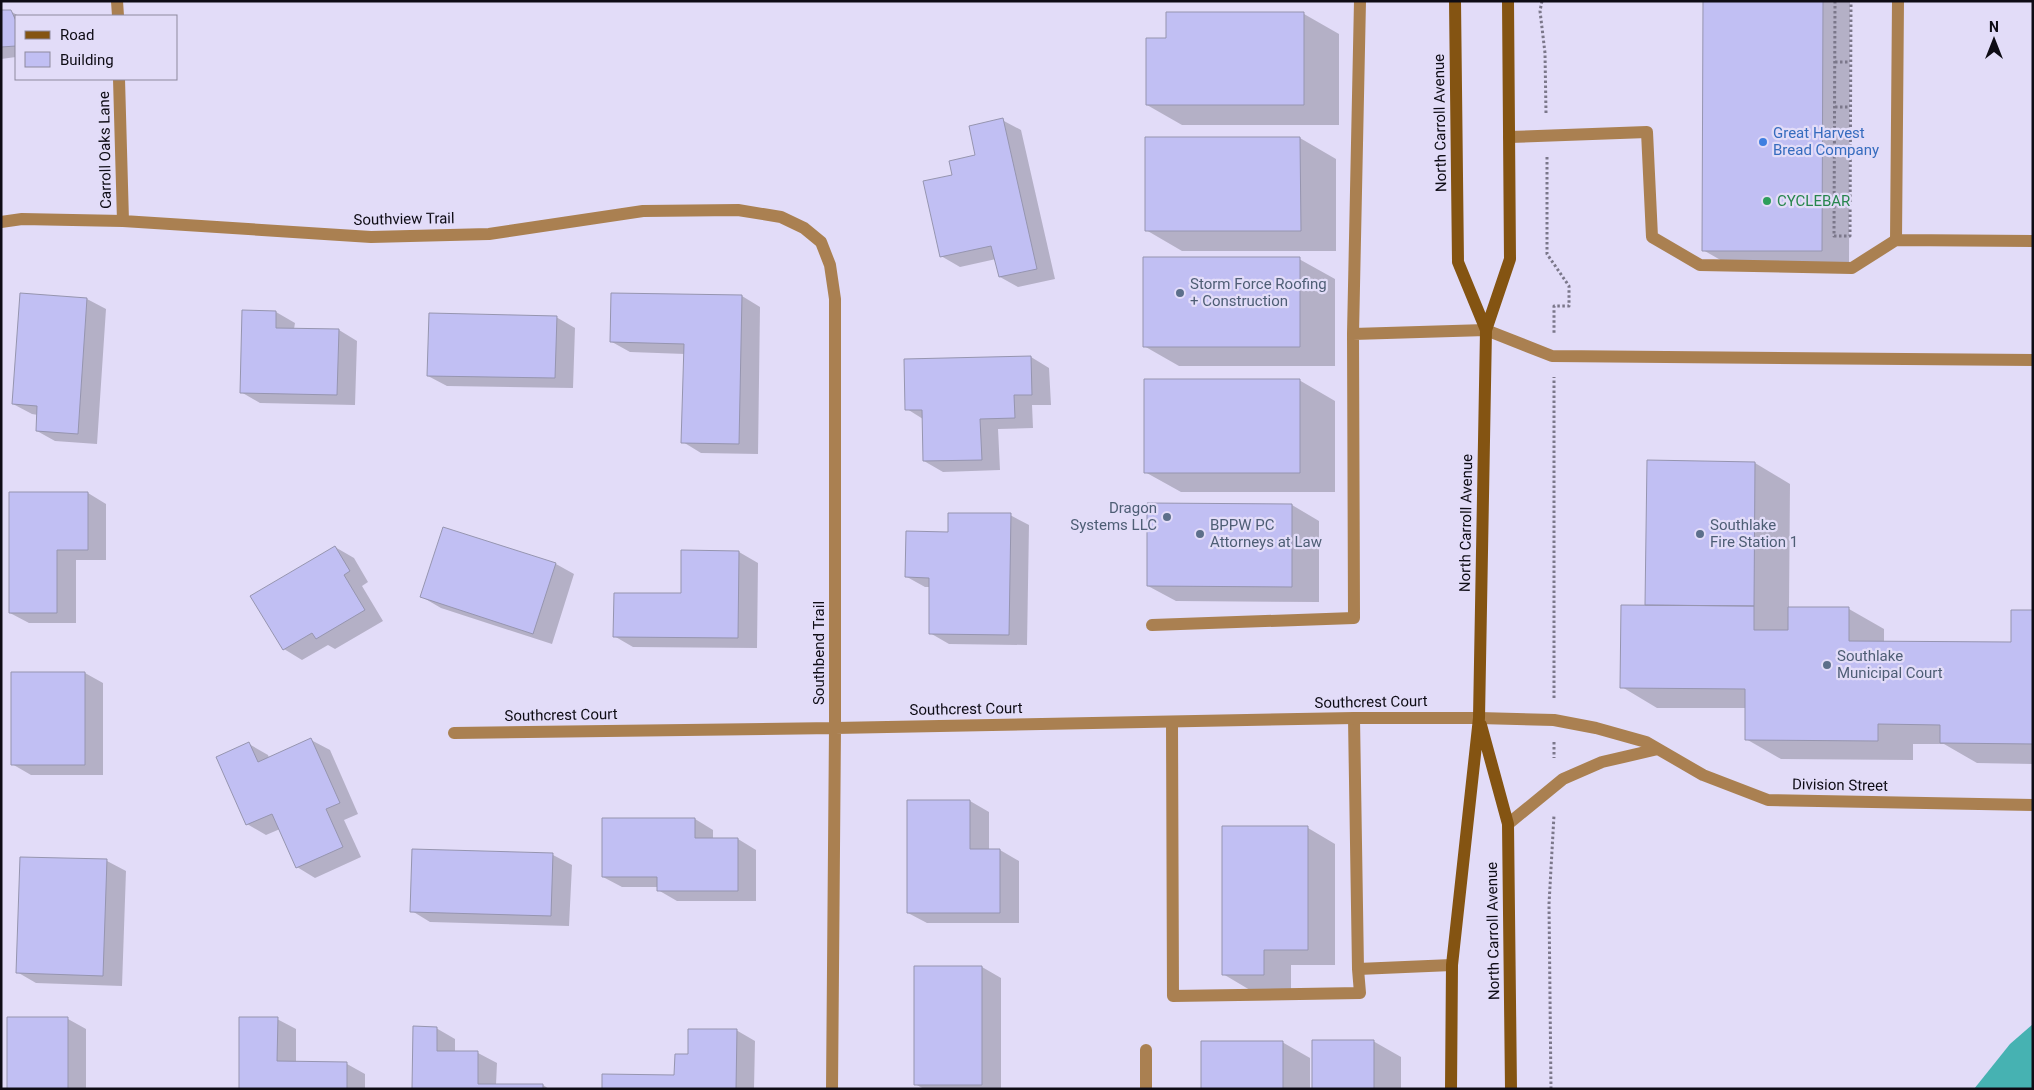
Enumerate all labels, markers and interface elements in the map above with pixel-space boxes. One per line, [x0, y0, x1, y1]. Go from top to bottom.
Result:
legend [15, 15, 178, 80]
north arrow [1969, 15, 2019, 65]
text: N [1989, 19, 1999, 35]
text: Road [60, 26, 94, 44]
text: Building [60, 51, 114, 69]
street label: North Carroll Avenue [1430, 54, 1450, 192]
street label: Carroll Oaks Lane [95, 91, 115, 209]
place label: Great Harvest Bread Company [1773, 124, 1879, 159]
marker: Great Harvest Bread Company [1757, 136, 1769, 148]
place label: CYCLEBAR [1777, 192, 1850, 210]
marker: CYCLEBAR [1761, 195, 1773, 207]
street label: Southview Trail [353, 209, 455, 229]
place label: Storm Force Roofing + Construction [1190, 275, 1327, 310]
marker: Storm Force Roofing + Construction [1174, 287, 1186, 299]
street label: North Carroll Avenue [1456, 454, 1476, 592]
place label: Dragon Systems LLC [1070, 499, 1157, 534]
marker: Dragon Systems LLC [1161, 511, 1173, 523]
place label: BPPW PC Attorneys at Law [1210, 516, 1322, 551]
place label: Southlake Fire Station 1 [1710, 516, 1798, 551]
marker: BPPW PC Attorneys at Law [1194, 528, 1206, 540]
marker: Southlake Fire Station 1 [1694, 528, 1706, 540]
street label: Southbend Trail [810, 601, 828, 705]
place label: Southlake Municipal Court [1837, 647, 1943, 682]
marker: Southlake Municipal Court [1821, 659, 1833, 671]
street label: Southcrest Court [1314, 692, 1428, 712]
street label: Southcrest Court [909, 699, 1023, 719]
street label: Southcrest Court [504, 705, 618, 725]
street label: Division Street [1792, 775, 1888, 795]
street label: North Carroll Avenue [1483, 862, 1503, 1000]

